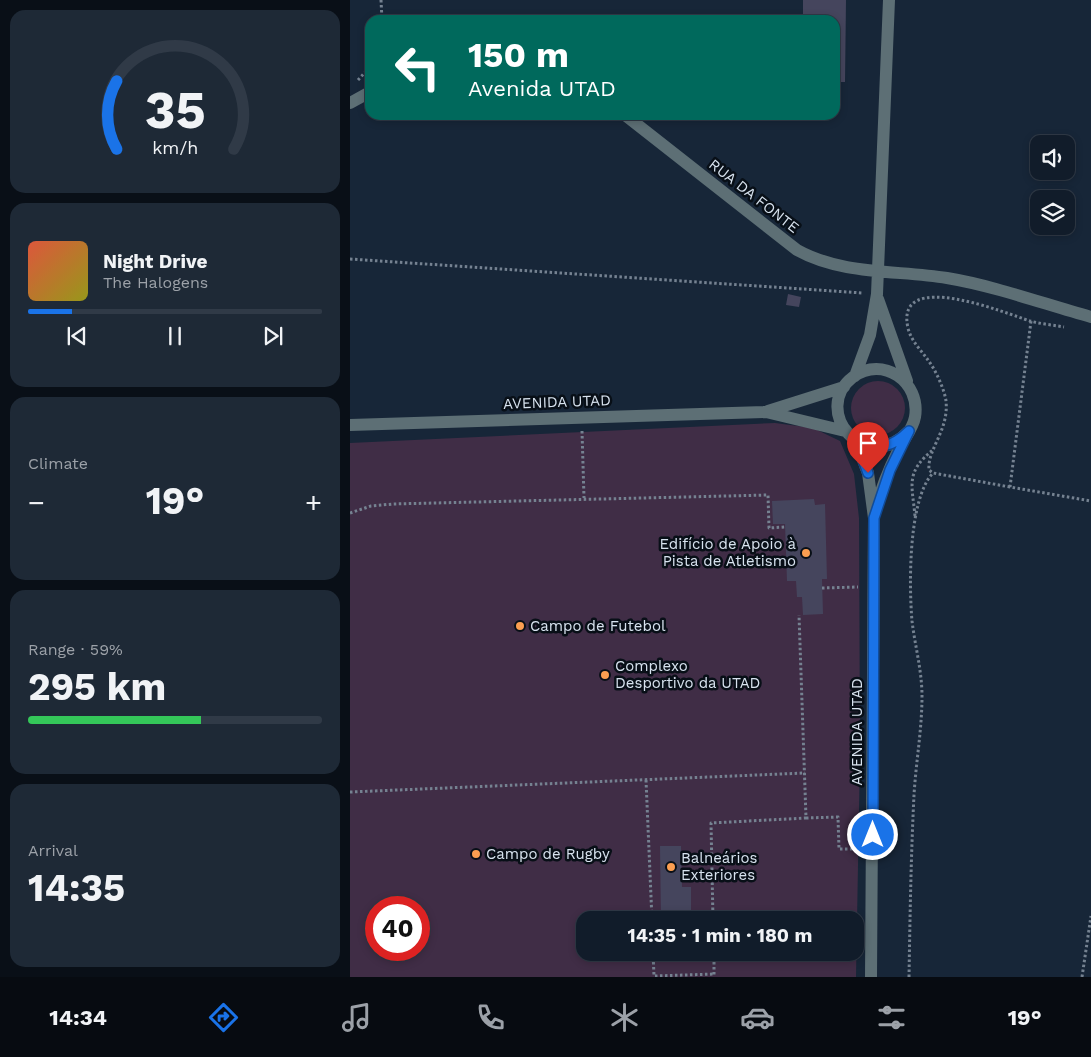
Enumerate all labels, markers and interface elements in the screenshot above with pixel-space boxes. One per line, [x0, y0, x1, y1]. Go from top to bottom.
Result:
text: 150 m [468, 34, 569, 76]
icon: left [385, 35, 450, 100]
text: Avenida UTAD [468, 76, 616, 101]
text: 35 [144, 80, 206, 141]
map controls [1030, 135, 1075, 235]
button: sound [1030, 135, 1075, 180]
text: km/h [152, 137, 198, 158]
street label: RUA DA FONTE [705, 155, 803, 237]
button: layers [1030, 190, 1075, 235]
text: Night Drive [103, 250, 208, 273]
text: The Halogens [103, 273, 208, 292]
icon: previous [63, 322, 91, 350]
icon: pause [161, 322, 189, 350]
icon: next [259, 322, 287, 350]
street label: AVENIDA UTAD [503, 391, 611, 413]
pin [847, 422, 889, 473]
icon: arrive [854, 429, 882, 457]
text: Climate [28, 454, 88, 473]
text: 19° [146, 479, 204, 523]
text: − [28, 486, 45, 519]
text: + [305, 486, 322, 519]
place label: Edifício de Apoio à Pista de Atletismo [659, 535, 797, 570]
marker: Edifício de Apoio à Pista de Atletismo [800, 547, 812, 559]
place label: Campo de Futebol [530, 617, 666, 635]
marker: Campo de Futebol [514, 620, 526, 632]
text: Range · 59% [28, 640, 123, 659]
place label: Complexo Desportivo da UTAD [615, 657, 760, 692]
text: 295 km [28, 665, 166, 709]
marker: Complexo Desportivo da UTAD [599, 669, 611, 681]
street label: AVENIDA UTAD [848, 678, 866, 786]
position arrow [846, 808, 898, 860]
text: Arrival [28, 841, 78, 860]
place label: Campo de Rugby [486, 845, 610, 863]
marker: Campo de Rugby [470, 848, 482, 860]
place label: Balneários Exteriores [681, 849, 757, 884]
marker: Balneários Exteriores [665, 861, 677, 873]
text: 14:35 [28, 866, 125, 910]
speed limit sign: 40 [365, 896, 430, 961]
text: 14:35 · 1 min · 180 m [628, 924, 812, 947]
icon: directions [206, 1000, 241, 1035]
icon: music [339, 1000, 374, 1035]
icon: phone [473, 1000, 508, 1035]
icon: climate [607, 1000, 642, 1035]
icon: car [740, 1000, 775, 1035]
icon: filters [874, 1000, 909, 1035]
text: 14:34 [49, 1005, 107, 1030]
text: 19° [1008, 1005, 1042, 1030]

